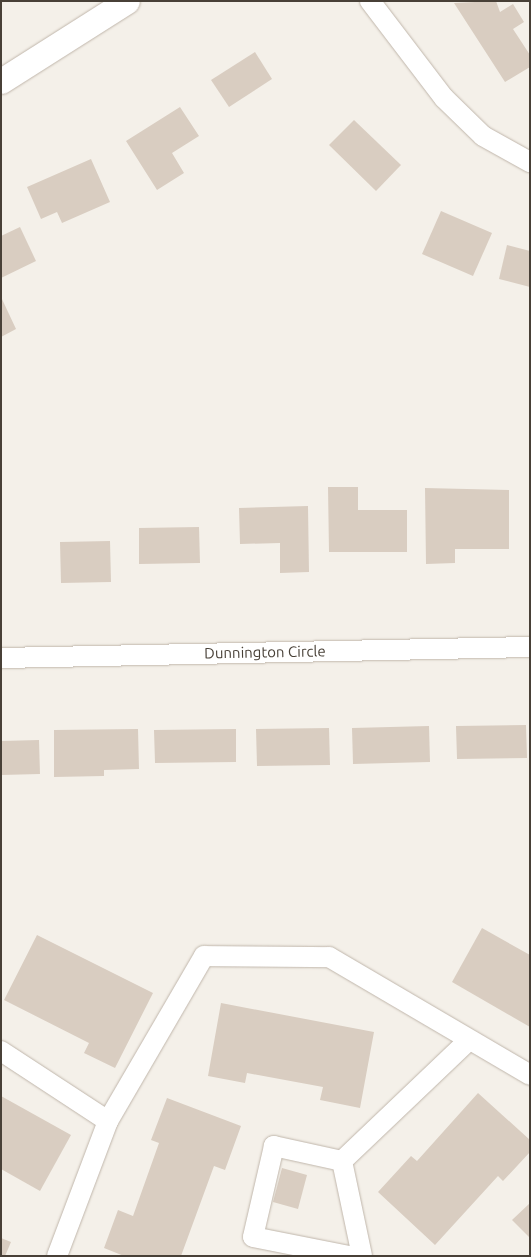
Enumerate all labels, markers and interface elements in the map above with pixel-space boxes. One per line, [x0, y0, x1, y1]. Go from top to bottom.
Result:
street label: Dunnington Circle [204, 642, 326, 662]

